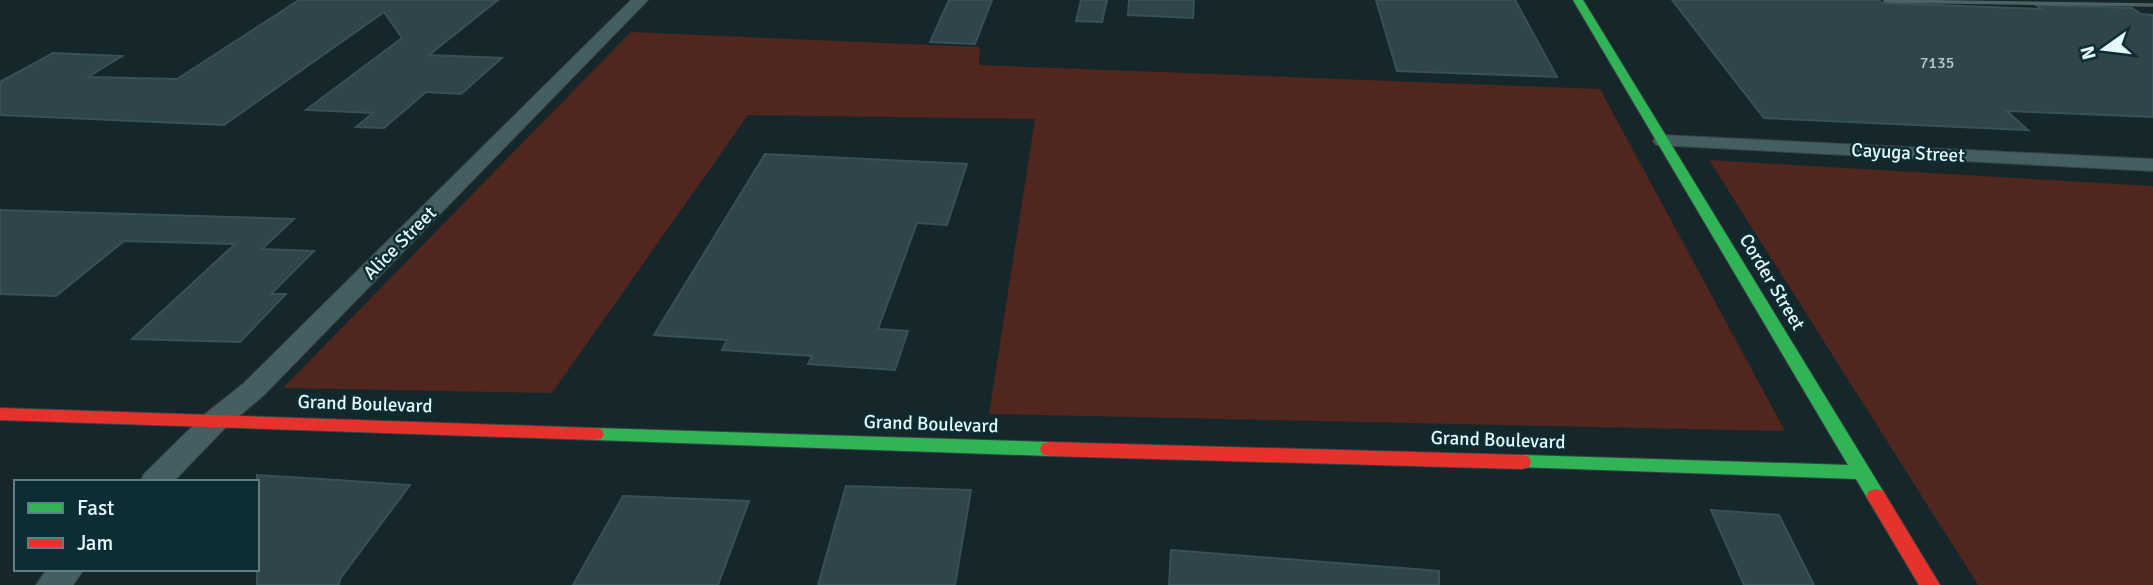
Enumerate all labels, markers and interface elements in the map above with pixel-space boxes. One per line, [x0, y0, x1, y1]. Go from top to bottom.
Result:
north arrow [2069, 14, 2139, 84]
text: N [2075, 44, 2102, 62]
house number: 7135 [1920, 53, 1954, 73]
street label: Cayuga Street [1851, 138, 1966, 168]
street label: Alice Street [358, 201, 442, 285]
street label: Corder Street [1734, 229, 1810, 335]
street label: Grand Boulevard [297, 390, 433, 418]
street label: Grand Boulevard [863, 410, 999, 438]
street label: Grand Boulevard [1430, 426, 1566, 454]
legend [14, 480, 259, 571]
text: Fast [77, 495, 114, 521]
text: Jam [77, 530, 113, 556]

